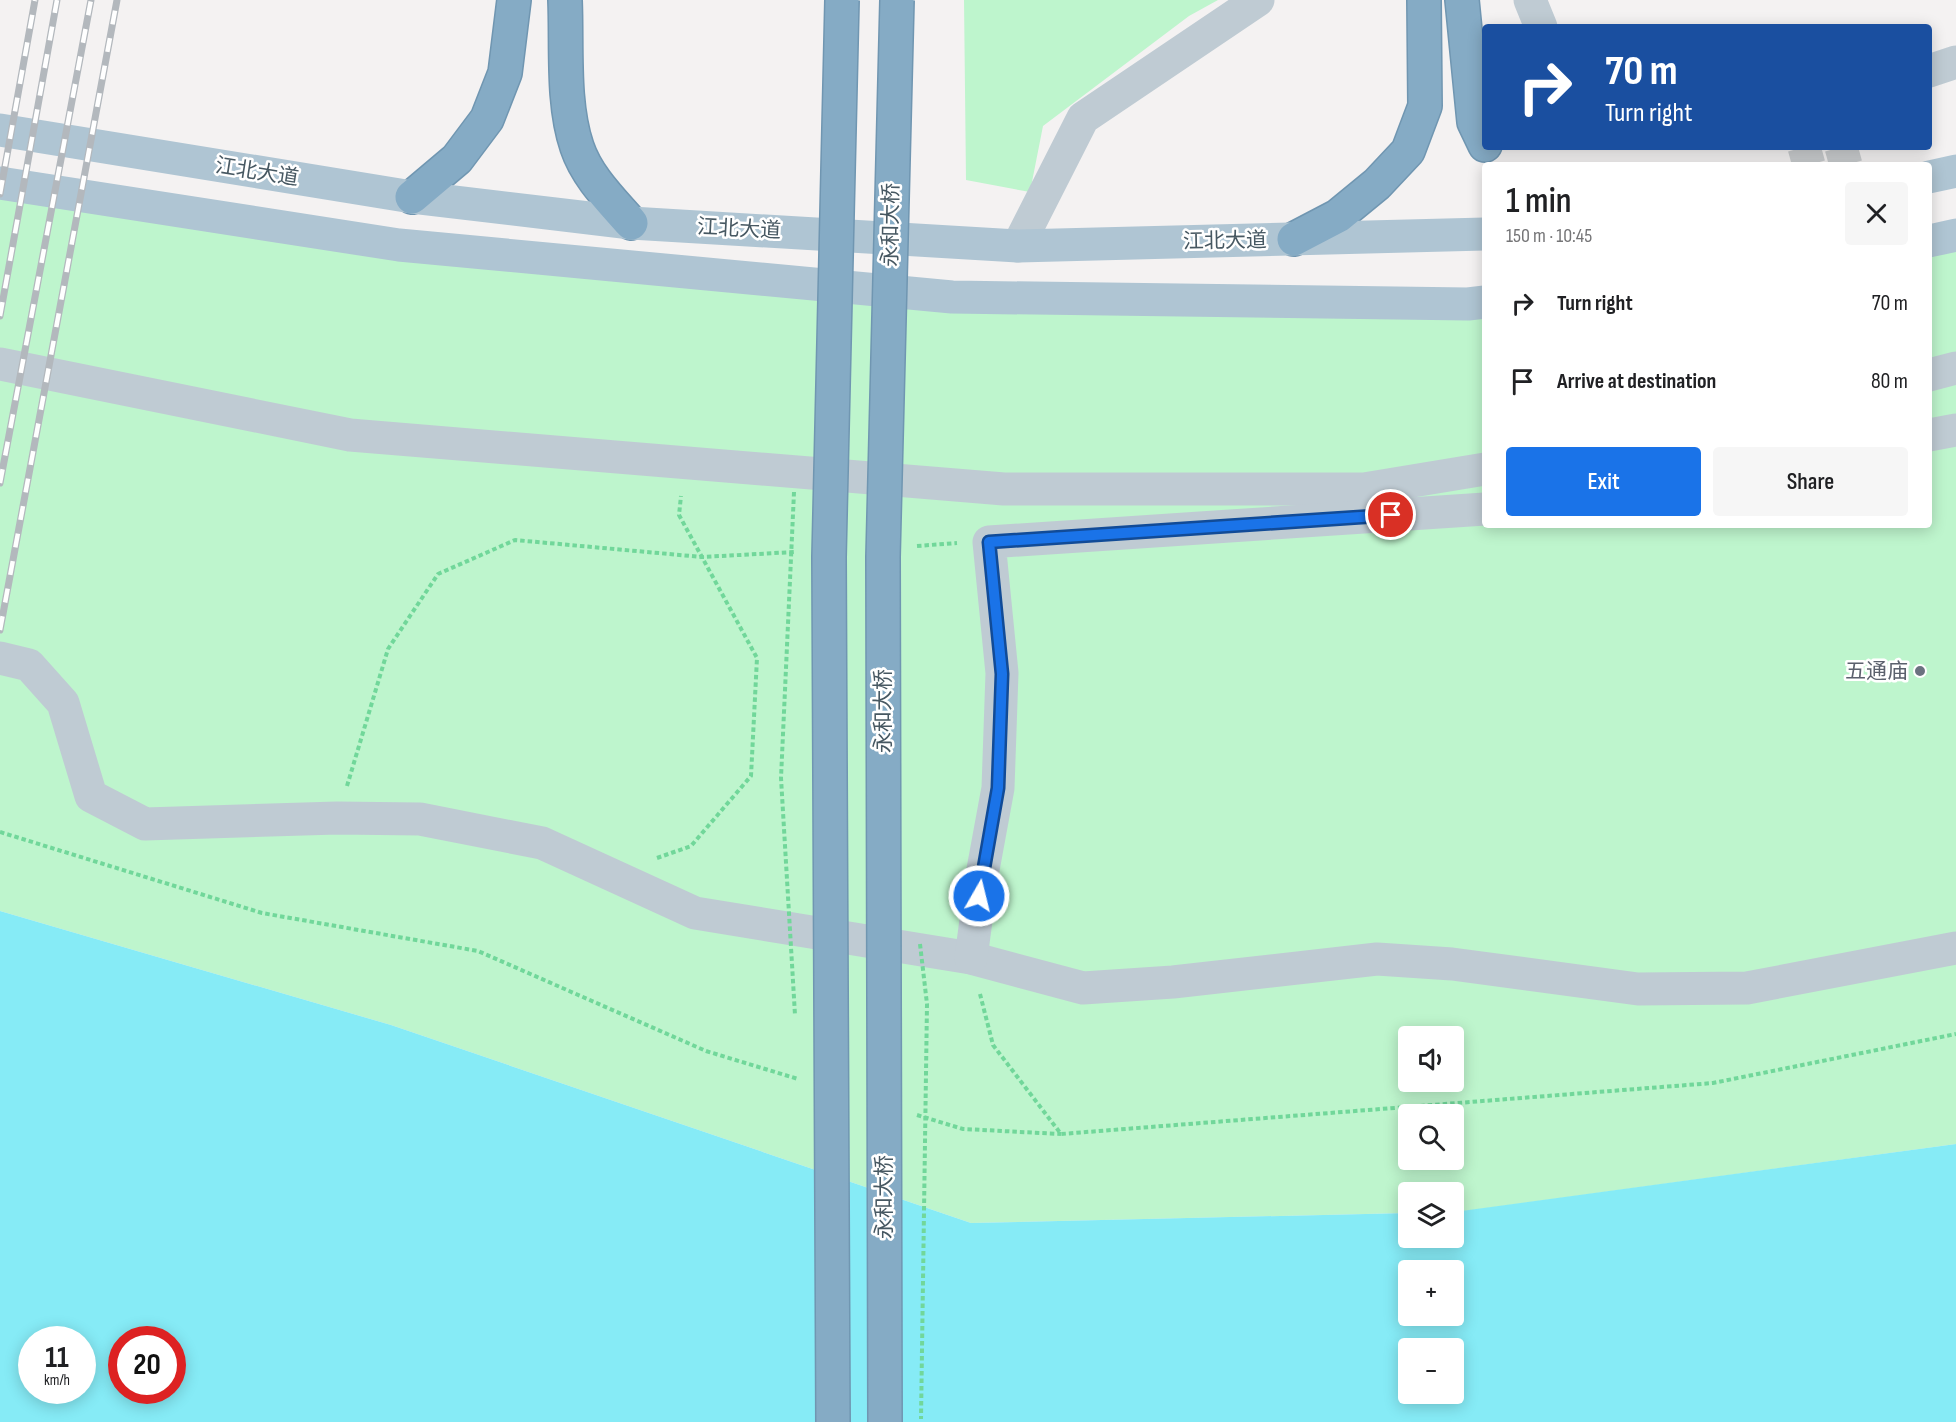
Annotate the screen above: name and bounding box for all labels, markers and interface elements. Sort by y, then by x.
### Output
text: 70 m [1605,46,1678,97]
icon: right [1506,48,1584,126]
text: Turn right [1605,97,1692,129]
street label: 江北大道 [214,153,300,191]
text: 1 min [1506,180,1571,223]
button: close [1845,182,1908,245]
street label: 永和大桥 [878,183,904,267]
street label: 江北大道 [696,214,782,244]
text: 150 m · 10:45 [1506,224,1592,248]
street label: 江北大道 [1183,228,1267,254]
icon: right [1506,287,1539,320]
text: Turn right [1557,290,1633,317]
text: 70 m [1872,290,1908,317]
icon: arrive [1506,365,1539,398]
text: Arrive at destination [1557,368,1716,395]
text: 80 m [1871,368,1908,395]
button: Exit [1506,447,1701,516]
button: Share [1713,447,1908,516]
pin [1365,489,1416,540]
icon: arrive [1374,498,1407,531]
place label: 五通庙 [1845,659,1908,684]
marker: 五通庙 [1913,664,1927,678]
street label: 永和大桥 [871,669,896,753]
position arrow [947,864,1011,928]
map controls [1398,1026,1464,1404]
button: sound [1398,1026,1464,1092]
button: search [1398,1104,1464,1170]
street label: 永和大桥 [872,1155,897,1239]
button: layers [1398,1182,1464,1248]
button: + [1398,1260,1464,1326]
speed limit sign: 20 [108,1326,186,1404]
button: − [1398,1338,1464,1404]
text: 11 [45,1340,69,1376]
text: km/h [44,1371,70,1390]

